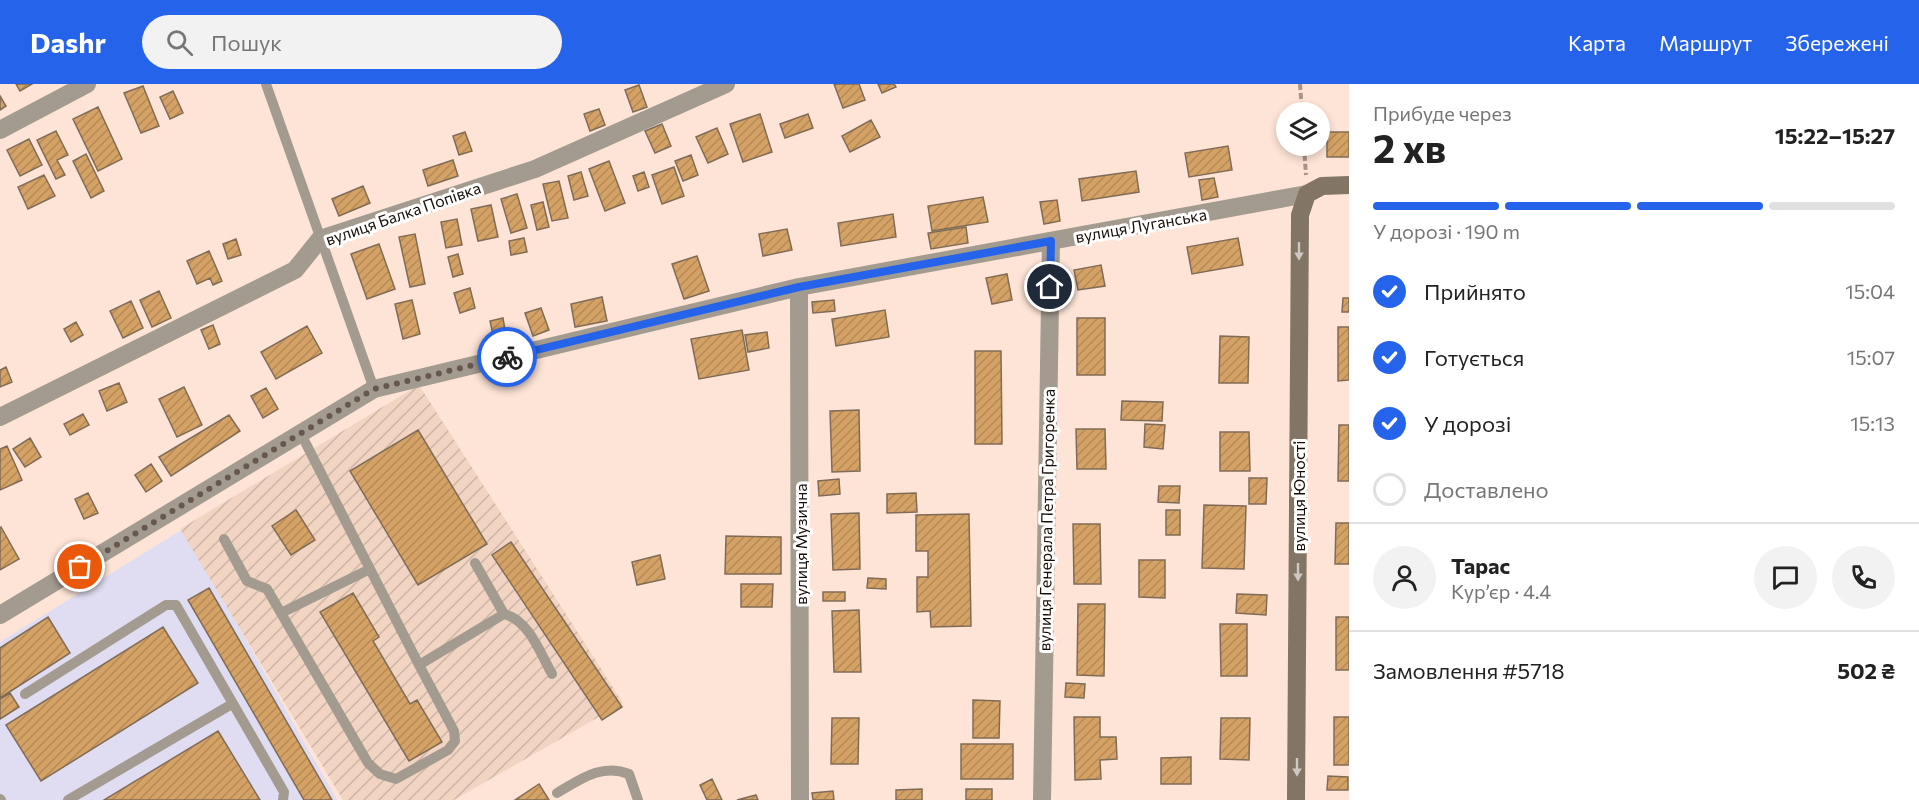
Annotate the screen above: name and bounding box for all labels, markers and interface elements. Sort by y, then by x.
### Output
search box [142,15,562,69]
text: Dashr [30,25,106,59]
icon: search [163,26,196,59]
text: Пошук [211,29,282,56]
text: Карта [1568,30,1626,55]
text: Маршрут [1659,30,1752,55]
text: Збережені [1785,30,1889,55]
text: Прибуде через [1373,101,1512,125]
map controls [1276,102,1330,156]
button: layers [1276,102,1330,156]
text: 15:22–15:27 [1775,122,1895,149]
text: 2 хв [1373,123,1446,171]
street label: вулиця Балка Попівка [323,177,483,249]
street label: вулиця Луганська [1074,204,1208,246]
text: У дорозі · 190 m [1373,219,1520,243]
one-way arrow [1294,242,1304,261]
pin [1024,261,1075,312]
icon: home [1033,270,1066,303]
icon: check [1373,275,1406,308]
text: Прийнято [1424,278,1526,305]
text: 15:04 [1845,279,1895,303]
courier [477,327,537,387]
icon: bike [491,341,524,374]
icon: check [1373,341,1406,374]
text: Готується [1424,344,1524,371]
text: 15:07 [1847,345,1895,369]
street label: вулиця Генерала Петра Григоренка [1034,389,1058,651]
icon: check [1373,407,1406,440]
text: У дорозі [1424,410,1511,437]
text: 15:13 [1850,411,1895,435]
street label: вулиця Юності [1289,441,1308,551]
text: Доставлено [1424,476,1549,503]
street label: вулиця Музична [791,483,810,605]
pin [54,541,105,592]
button: person [1373,546,1436,609]
button: chat [1754,546,1817,609]
button: phone [1832,546,1895,609]
icon: bag [63,550,96,583]
text: Тарас [1451,552,1510,579]
one-way arrow [1293,563,1303,582]
text: Кур’єр · 4.4 [1451,579,1551,603]
text: Замовлення #5718 [1373,657,1565,684]
text: 502 ₴ [1837,657,1895,684]
one-way arrow [1292,758,1301,777]

